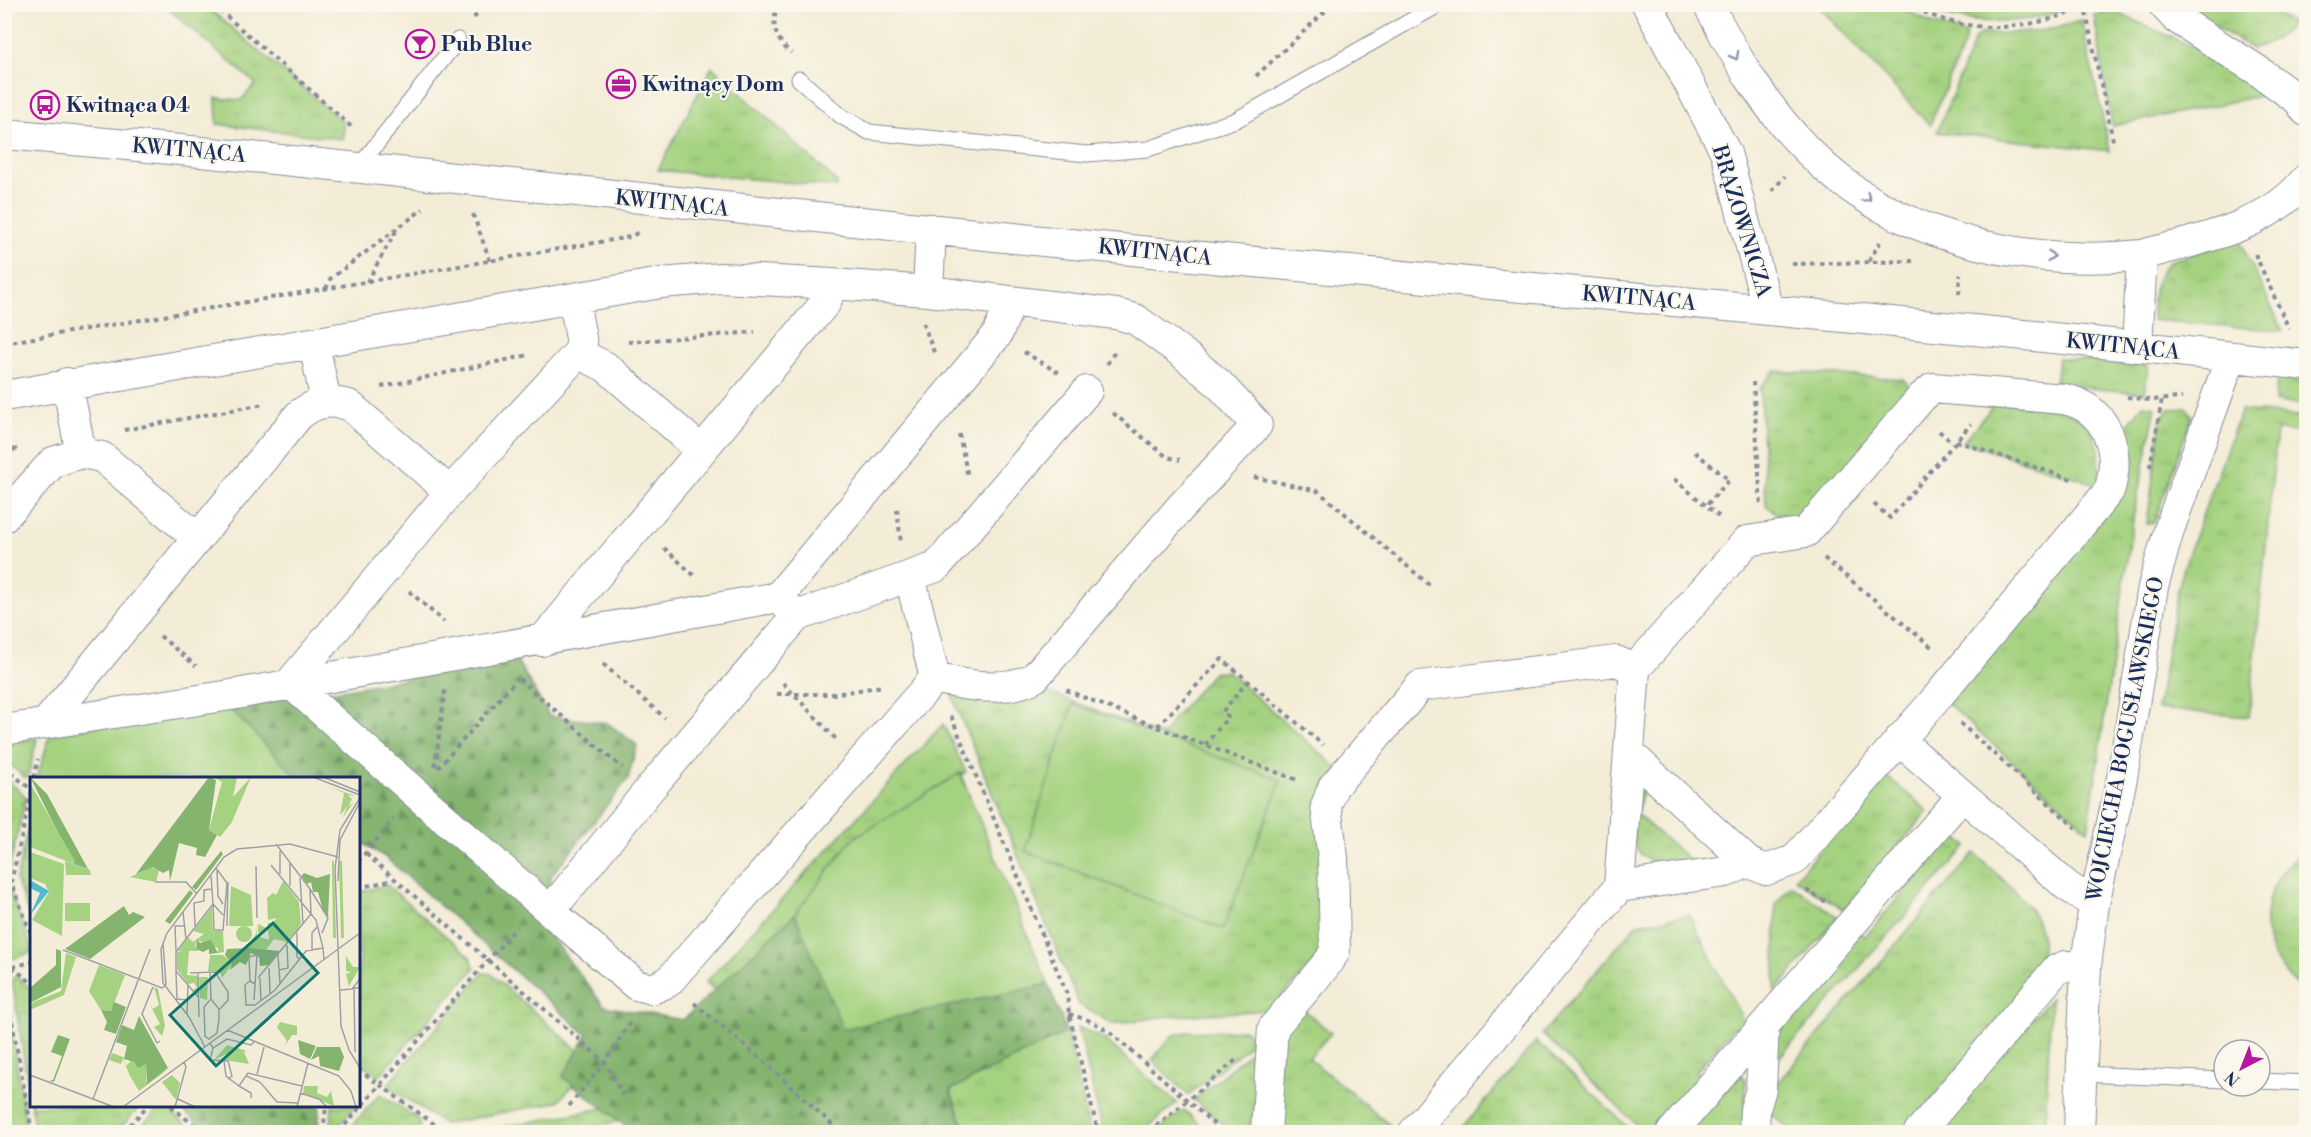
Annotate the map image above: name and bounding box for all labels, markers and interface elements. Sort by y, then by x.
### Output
bar icon: Pub Blue [404,28,436,60]
place label: Pub Blue [441,32,532,58]
one-way arrow [1728,50,1739,60]
office icon: Kwitnący Dom [605,68,637,100]
place label: Kwitnący Dom [642,72,784,98]
bus stop icon: Kwitnąca 04 [29,89,61,121]
place label: Kwitnąca 04 [66,93,190,119]
street label: KWITNĄCA [131,133,248,169]
street label: BRĄZOWNICZA [1705,141,1777,301]
street label: KWITNĄCA [614,185,731,223]
one-way arrow [1860,191,1871,202]
street label: KWITNĄCA [1097,234,1214,272]
one-way arrow [2046,249,2055,262]
street label: KWITNĄCA [1581,281,1698,317]
street label: KWITNĄCA [2065,328,2182,366]
street label: WOJCIECHA BOGUSŁAWSKIEGO [2082,575,2170,905]
inset map [30,777,360,1107]
north arrow [2212,1038,2272,1098]
text: N [2221,1067,2244,1090]

